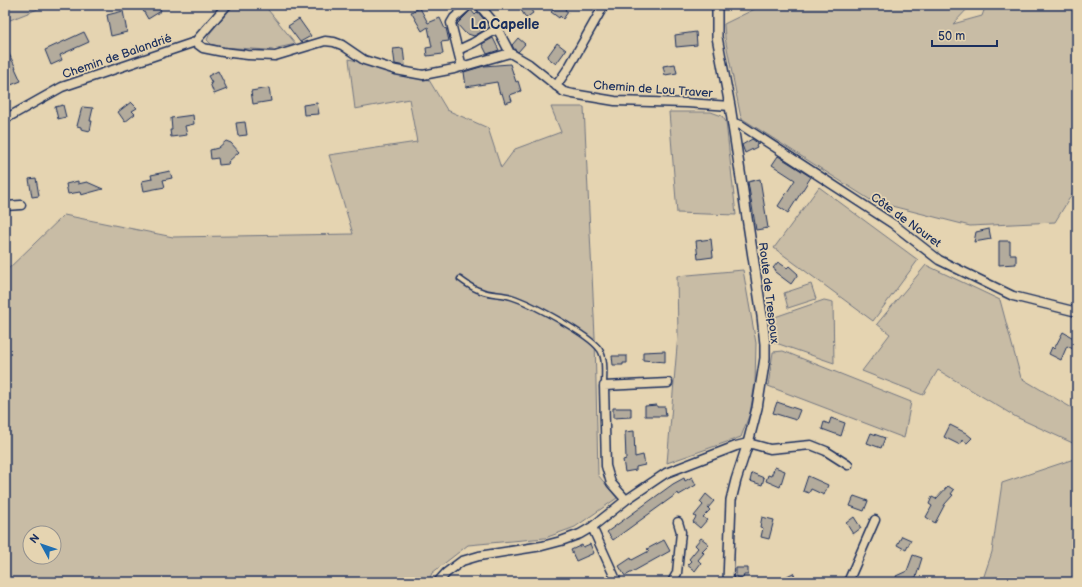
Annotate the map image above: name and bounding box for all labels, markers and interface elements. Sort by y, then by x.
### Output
district label: La Capelle [471,16,539,33]
scale bar [932,22,997,48]
text: 50 m [938,29,965,44]
street label: Chemin de Balandrié [61,31,174,82]
street label: Chemin de Lou Traver [593,78,714,101]
street label: Côte de Nouret [868,190,944,251]
street label: Route de Trespoux [755,241,782,345]
north arrow [22,525,62,565]
text: N [27,532,42,546]

